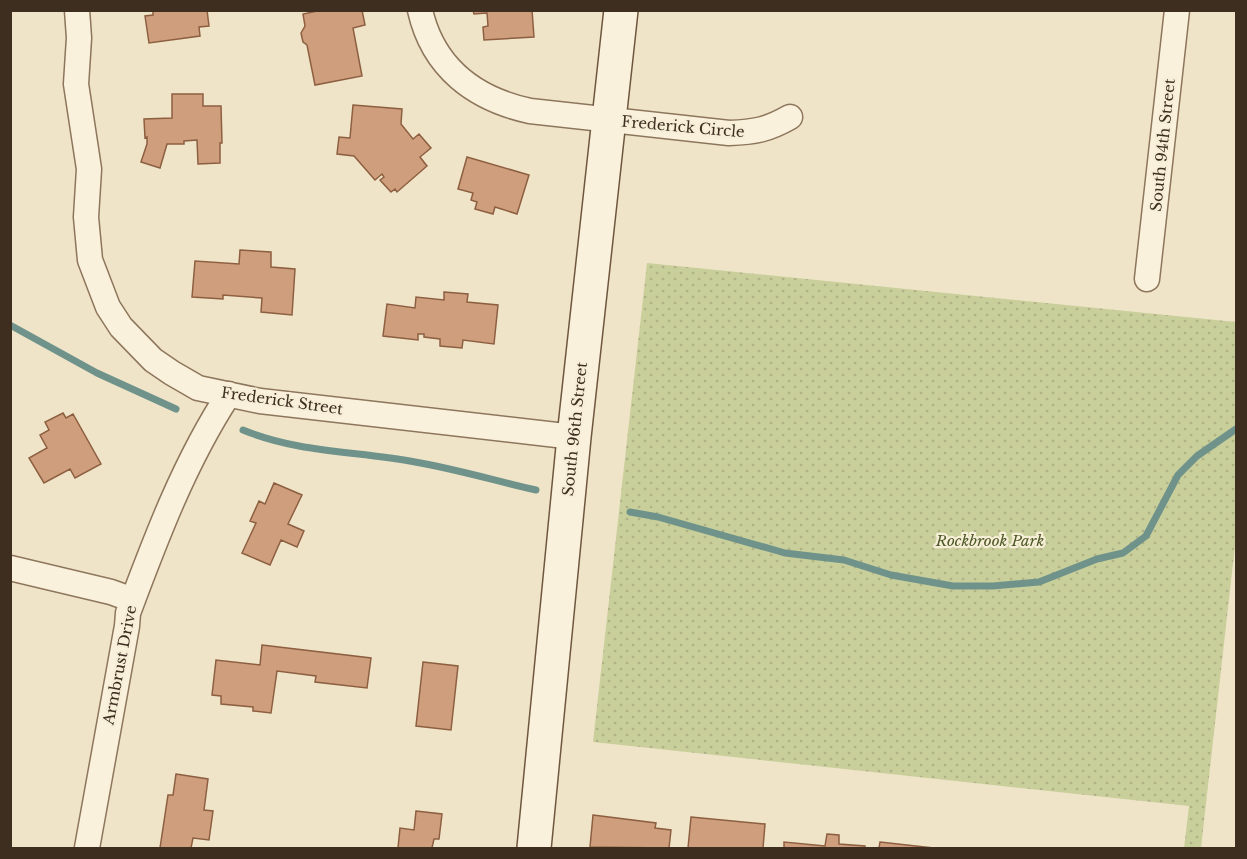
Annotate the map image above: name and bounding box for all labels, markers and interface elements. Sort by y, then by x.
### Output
street label: South 94th Street [1146,77,1179,212]
street label: Frederick Circle [621,112,745,141]
street label: South 96th Street [558,361,591,497]
street label: Frederick Street [220,383,345,419]
park label: Rockbrook Park [935,531,1044,550]
street label: Armbrust Drive [98,603,140,727]

